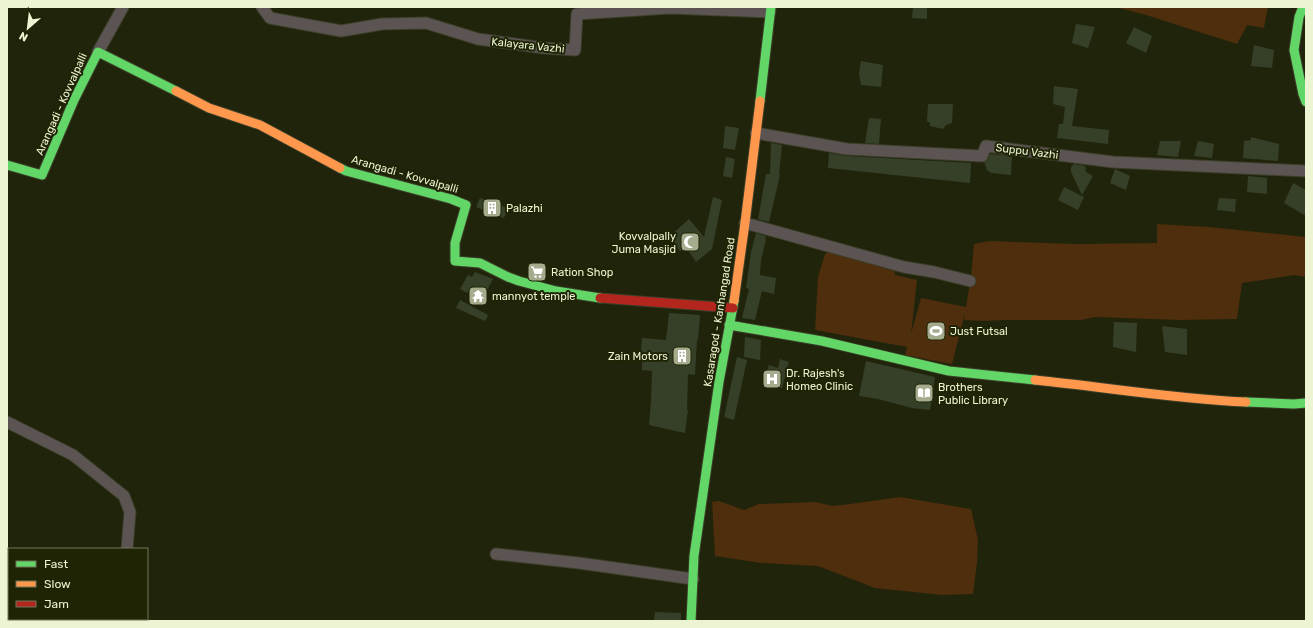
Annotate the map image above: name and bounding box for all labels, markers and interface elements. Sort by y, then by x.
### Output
north arrow [8,8,48,48]
text: N [17,29,30,44]
street label: Kalayara Vazhi [491,35,565,56]
street label: Arangadi - Kovvalpalli [33,51,90,157]
street label: Suppu Vazhi [995,141,1059,162]
street label: Arangadi - Kovvalpalli [350,153,460,196]
building icon: Palazhi [481,197,503,219]
place label: Palazhi [506,202,543,215]
place label: Kovvalpally Juma Masjid [611,230,676,256]
mosque icon: Kovvalpally Juma Masjid [679,231,701,253]
street label: Kasaragod - Kanhangad Road [701,236,738,388]
supermarket icon: Ration Shop [526,261,548,283]
place label: Ration Shop [551,266,613,279]
temple icon: mannyot temple [467,285,489,307]
place label: mannyot temple [492,290,576,303]
sports icon: Just Futsal [925,320,947,342]
place label: Just Futsal [950,325,1008,338]
building icon: Zain Motors [671,345,693,367]
place label: Zain Motors [608,350,668,363]
place label: Dr. Rajesh's Homeo Clinic [786,367,853,393]
hospital icon: Dr. Rajesh's Homeo Clinic [761,368,783,390]
place label: Brothers Public Library [938,381,1008,407]
library icon: Brothers Public Library [913,382,935,404]
legend [8,548,148,620]
text: Fast [44,557,68,571]
text: Slow [44,577,71,591]
text: Jam [44,597,69,611]

